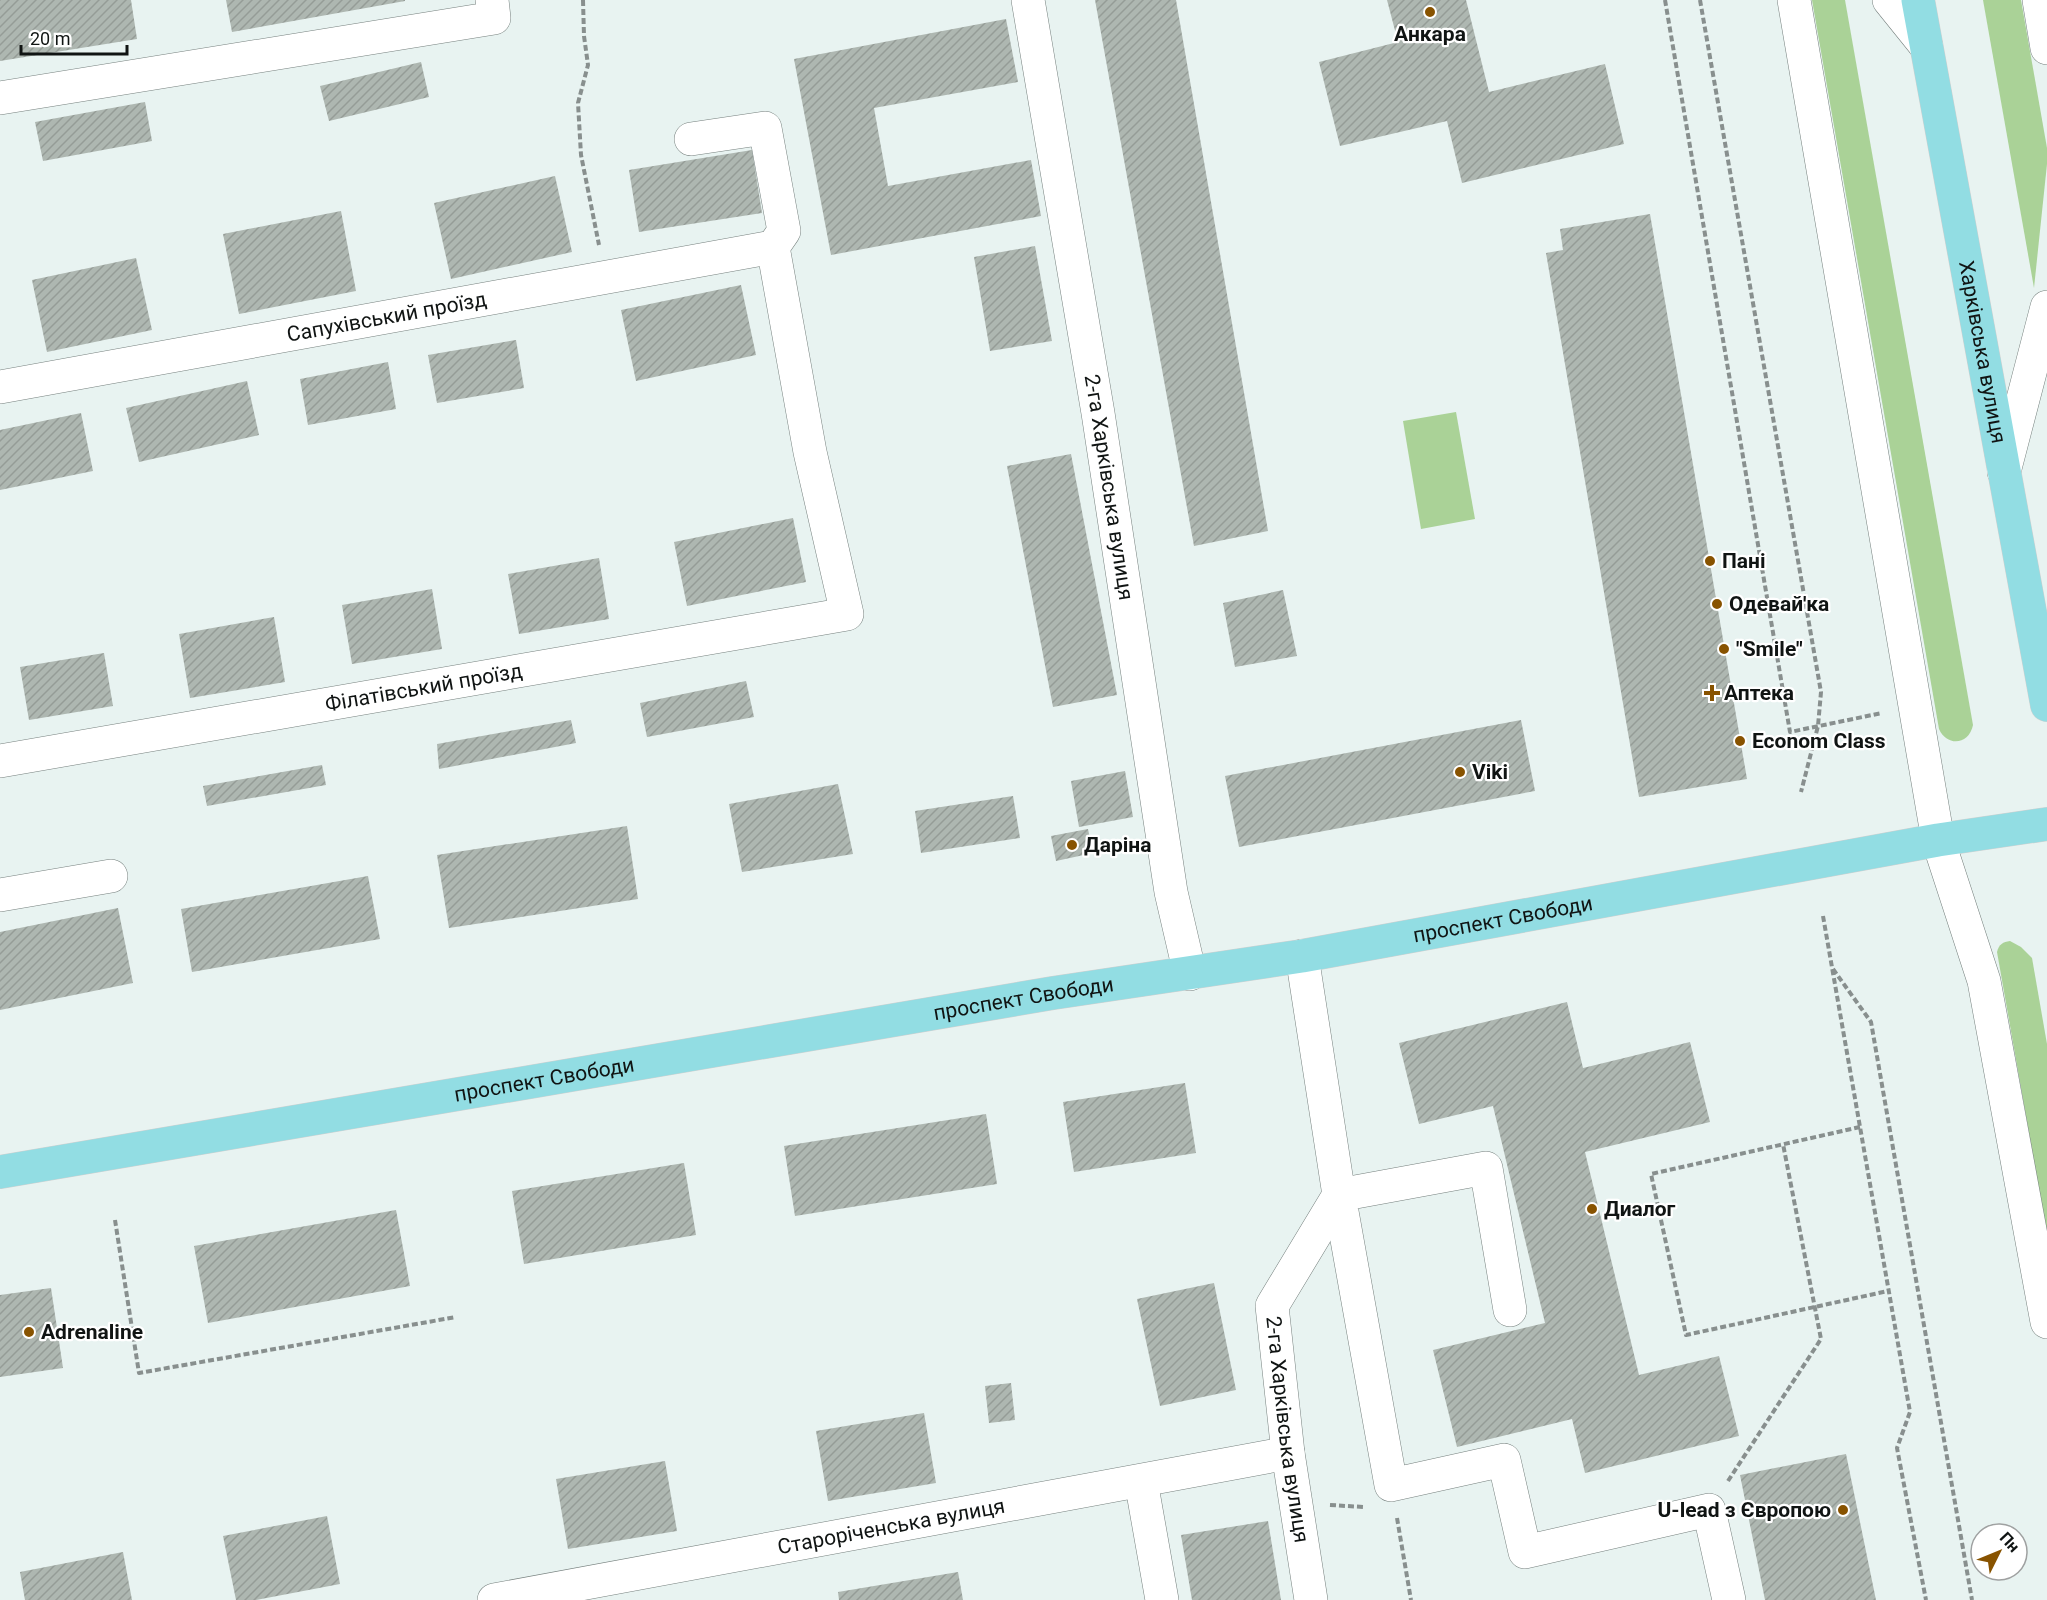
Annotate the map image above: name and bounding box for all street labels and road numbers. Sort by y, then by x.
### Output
street label: Харківська вулиця [1954,259,2011,445]
street label: Сапухівський проїзд [285,287,489,347]
street label: 2-га Харківська вулиця [1080,373,1138,602]
street label: Філатівський проїзд [323,659,524,716]
street label: проспект Свободи [1411,891,1595,948]
street label: проспект Свободи [931,972,1115,1025]
street label: проспект Свободи [452,1052,636,1107]
street label: 2-га Харківська вулиця [1261,1315,1314,1545]
street label: Староріченська вулиця [776,1494,1007,1559]

